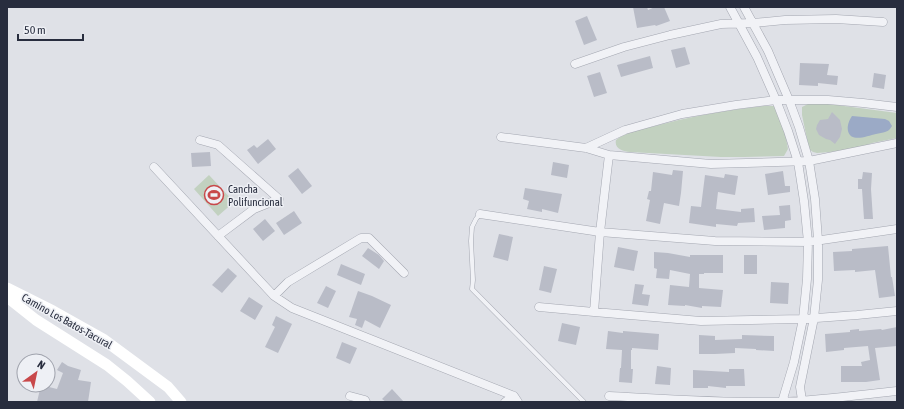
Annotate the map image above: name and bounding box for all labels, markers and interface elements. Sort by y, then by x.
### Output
scale bar [18,16,83,42]
text: 50 m [24,23,46,37]
place label: Cancha Polifuncional [228,183,283,208]
sports icon: Cancha Polifuncional [203,184,225,206]
street label: Camino Los Batos-Tacural [20,291,114,351]
north arrow [16,353,56,393]
text: N [35,358,47,371]

